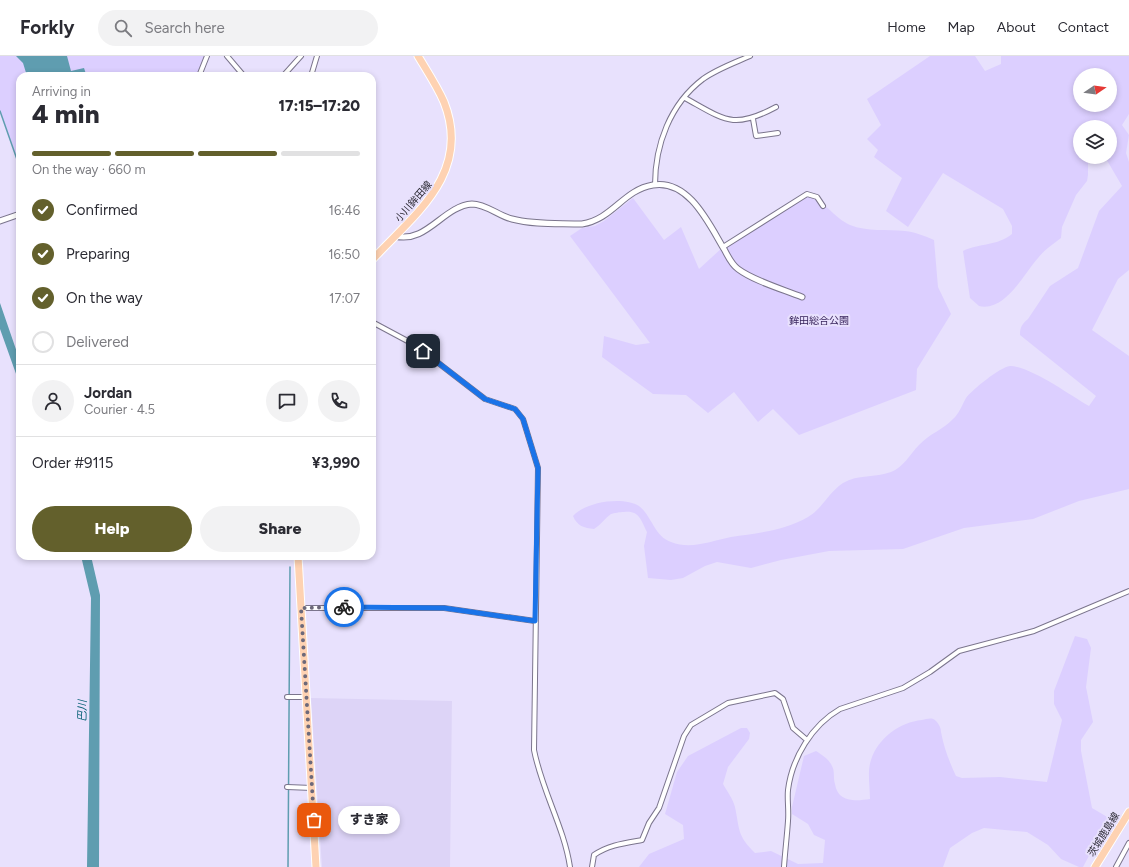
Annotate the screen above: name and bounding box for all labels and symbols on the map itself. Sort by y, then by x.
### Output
north arrow [1073,68,1117,112]
street label: 小川鉾田線 [392,178,435,224]
park label: 鉾田総合公園 [789,314,849,327]
pin [406,334,440,368]
courier [324,587,364,627]
water label: 巴川 [76,699,89,722]
pin [297,803,331,837]
callout: すき家 [338,806,400,834]
street label: 茨城鹿島線 [1085,810,1122,859]

